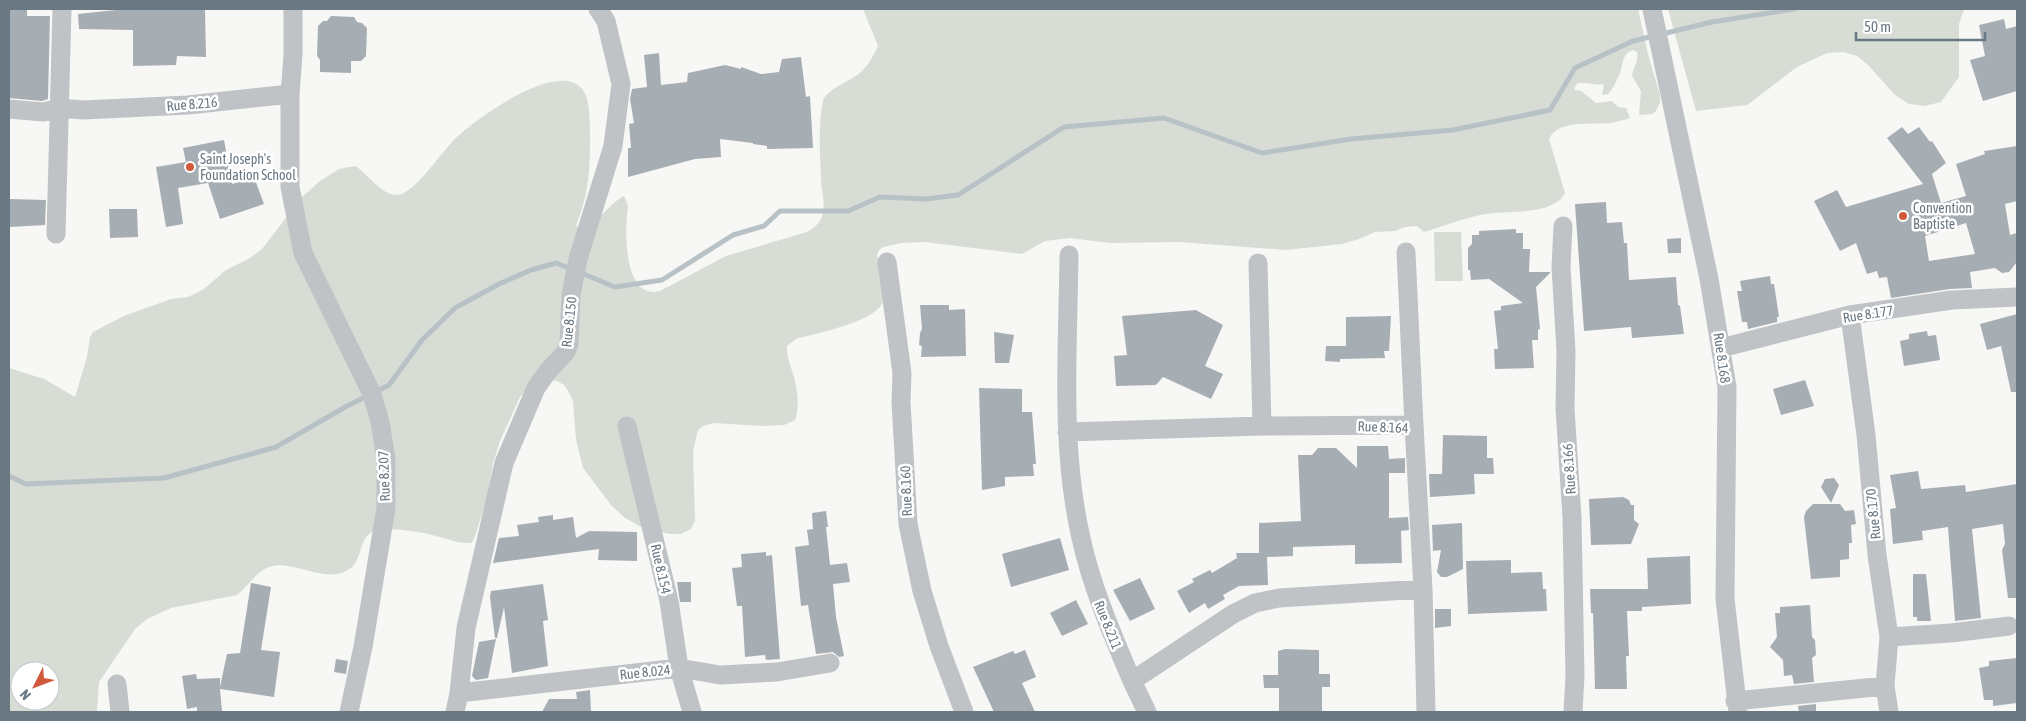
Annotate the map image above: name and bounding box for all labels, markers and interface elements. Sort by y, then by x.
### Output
scale bar [1856,10,1985,42]
text: 50 m [1864,18,1891,35]
street label: Rue 8.216 [166,94,218,114]
place label: Saint Joseph's Foundation School [200,151,296,183]
marker: Saint Joseph's Foundation School [184,161,196,173]
place label: Convention Baptiste [1913,200,1972,232]
marker: Convention Baptiste [1897,210,1909,222]
street label: Rue 8.150 [558,295,580,348]
street label: Rue 8.177 [1842,302,1894,326]
street label: Rue 8.168 [1711,332,1734,385]
street label: Rue 8.164 [1357,418,1409,436]
street label: Rue 8.166 [1559,443,1579,495]
street label: Rue 8.207 [375,450,393,502]
street label: Rue 8.160 [897,465,915,517]
street label: Rue 8.170 [1862,487,1884,540]
street label: Rue 8.154 [647,542,675,596]
street label: Rue 8.211 [1091,598,1125,652]
north arrow [10,661,60,711]
street label: Rue 8.024 [619,661,672,683]
text: N [17,686,34,703]

